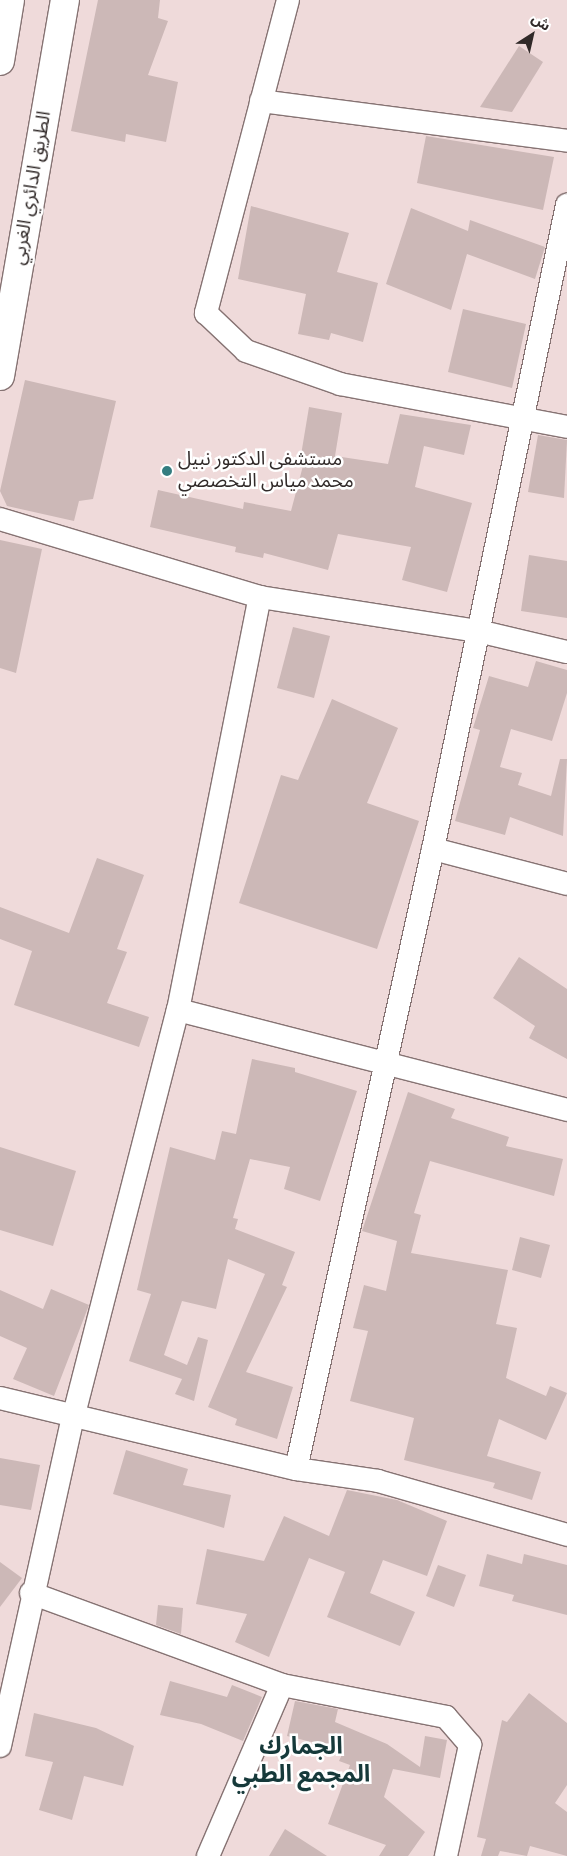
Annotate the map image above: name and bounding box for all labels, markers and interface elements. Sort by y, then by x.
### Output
north arrow [507,10,557,60]
text: ش [528,10,554,35]
street label: الطريق الدائري الغربي [7,109,57,267]
place label: مستشفى الدكتور نبيل محمد مياس التخصصي [178,449,354,493]
marker: مستشفى الدكتور نبيل محمد مياس التخصصي [160,464,174,478]
district label: الجمارك المجمع الطبي [232,1733,370,1789]

